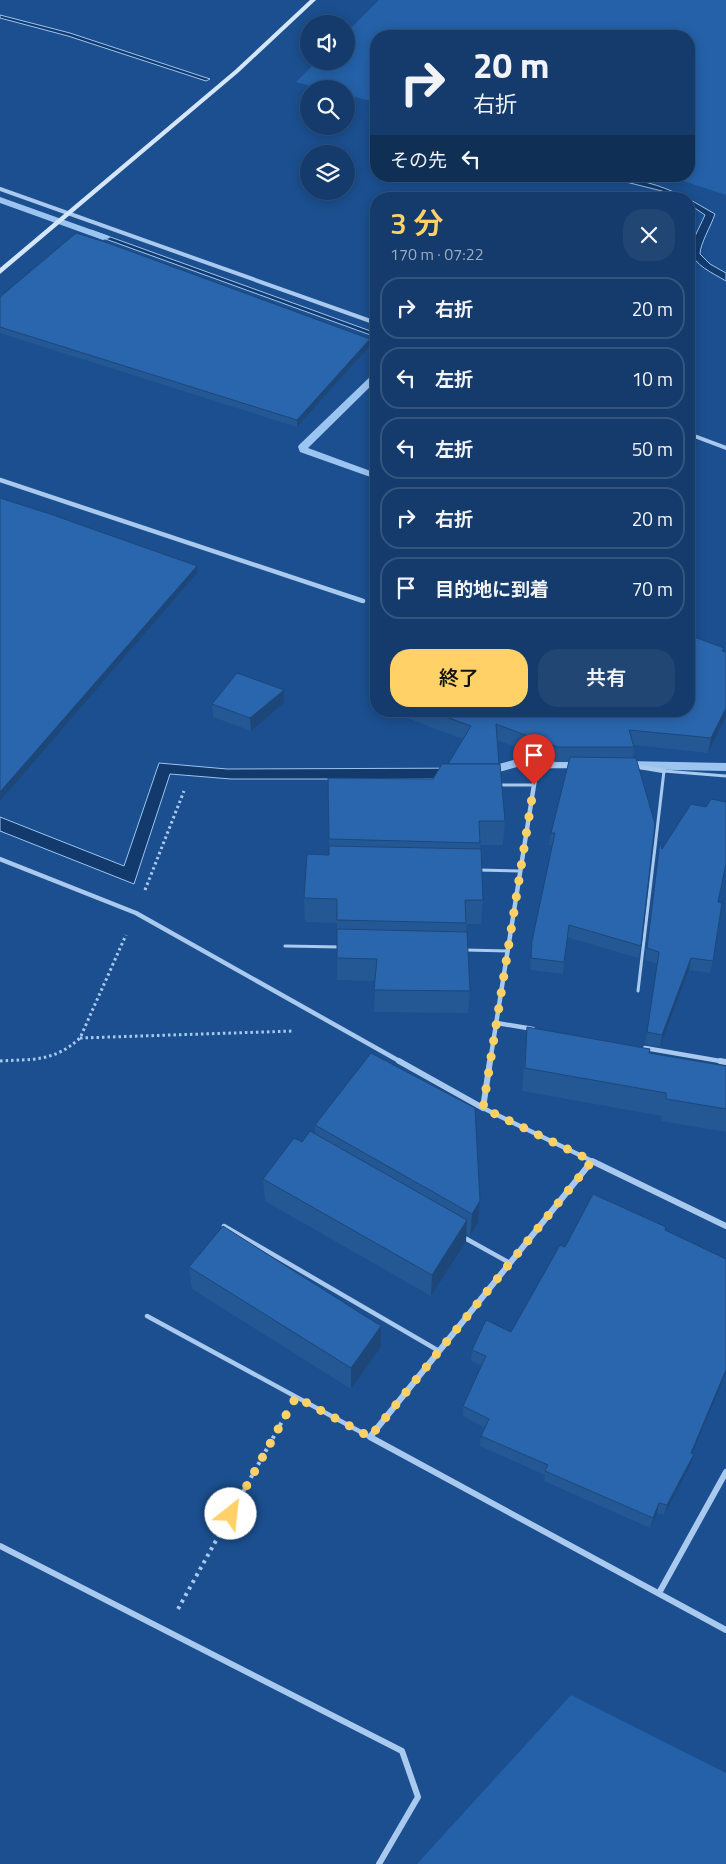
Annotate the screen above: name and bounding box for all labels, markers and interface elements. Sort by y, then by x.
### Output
map controls [300,15,355,200]
button: sound [300,15,355,70]
text: 20 m [473,38,549,92]
icon: right [390,50,455,115]
button: search [300,80,355,135]
text: 右折 [473,87,517,121]
button: layers [300,145,355,200]
text: その先 [390,145,447,174]
icon: left [457,145,485,173]
text: 3 分 [390,200,443,246]
button: close [623,209,675,261]
text: 170 m · 07:22 [390,242,484,266]
icon: right [392,294,420,322]
text: 右折 [435,294,473,323]
text: 20 m [632,294,673,323]
icon: left [392,364,420,392]
text: 左折 [435,364,473,393]
text: 10 m [632,364,673,393]
icon: left [392,434,420,462]
text: 左折 [435,434,473,463]
text: 50 m [632,434,673,463]
icon: right [392,504,420,532]
text: 右折 [435,504,473,533]
text: 20 m [632,504,673,533]
icon: arrive [392,574,420,602]
text: 目的地に到着 [435,574,549,603]
text: 70 m [632,574,673,603]
button: 終了 [390,649,528,707]
button: 共有 [538,649,675,707]
pin [513,734,555,785]
icon: arrive [520,741,548,769]
position arrow [204,1487,256,1539]

